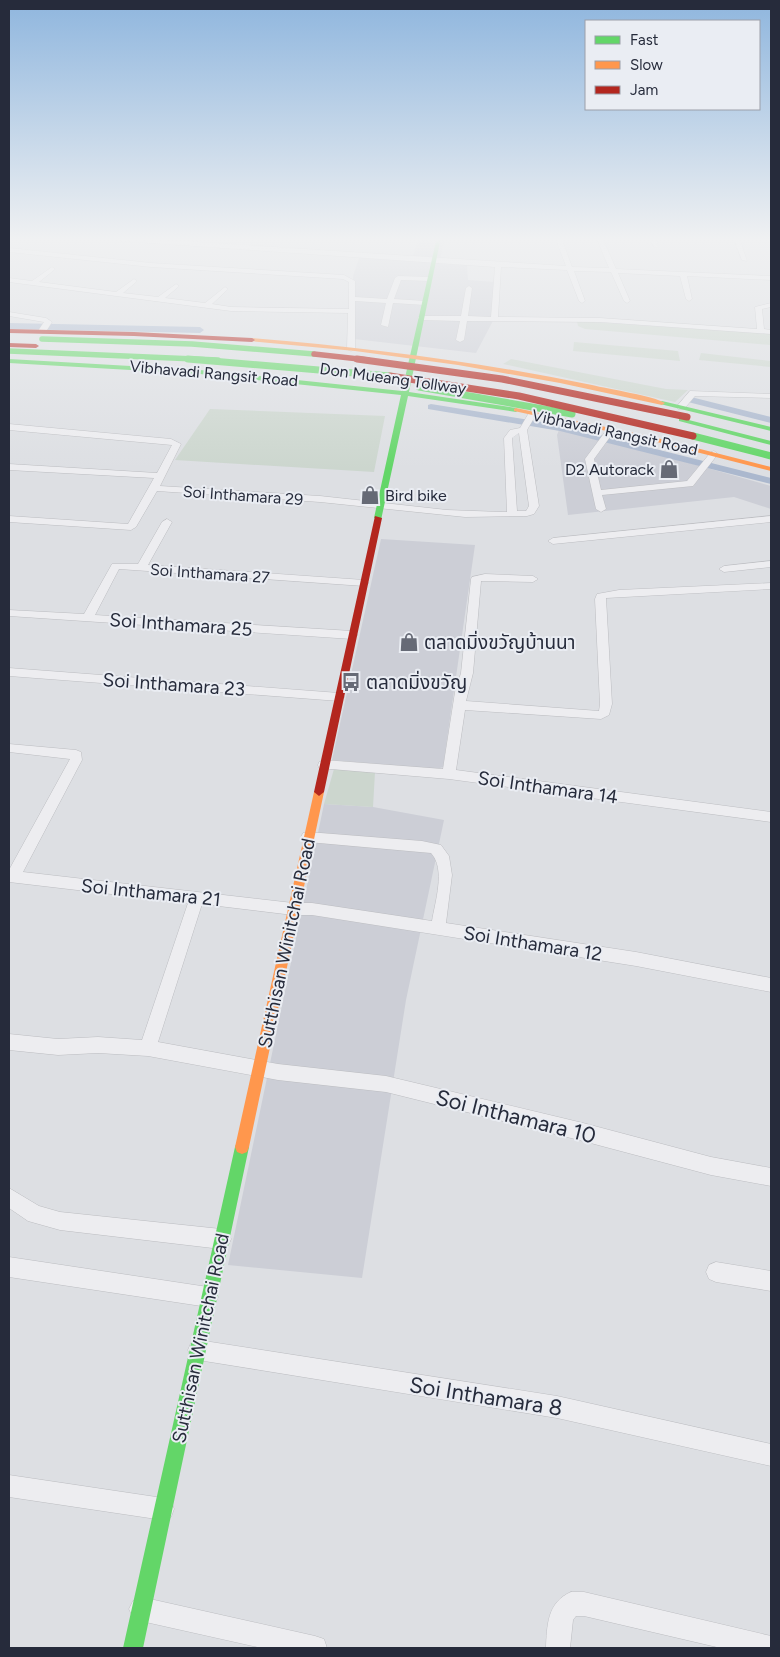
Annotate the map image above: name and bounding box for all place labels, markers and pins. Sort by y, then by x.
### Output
shop icon: D2 Autorack [658,458,680,480]
place label: D2 Autorack [565,460,654,479]
shop icon: Bird bike [359,484,381,506]
place label: Bird bike [385,486,447,505]
place label: ตลาดมิ่งขวัญบ้านนา [424,630,575,654]
shop icon: ตลาดมิ่งขวัญบ้านนา [398,631,420,653]
place label: ตลาดมิ่งขวัญ [366,670,467,694]
bus stop icon: ตลาดมิ่งขวัญ [340,671,362,693]

